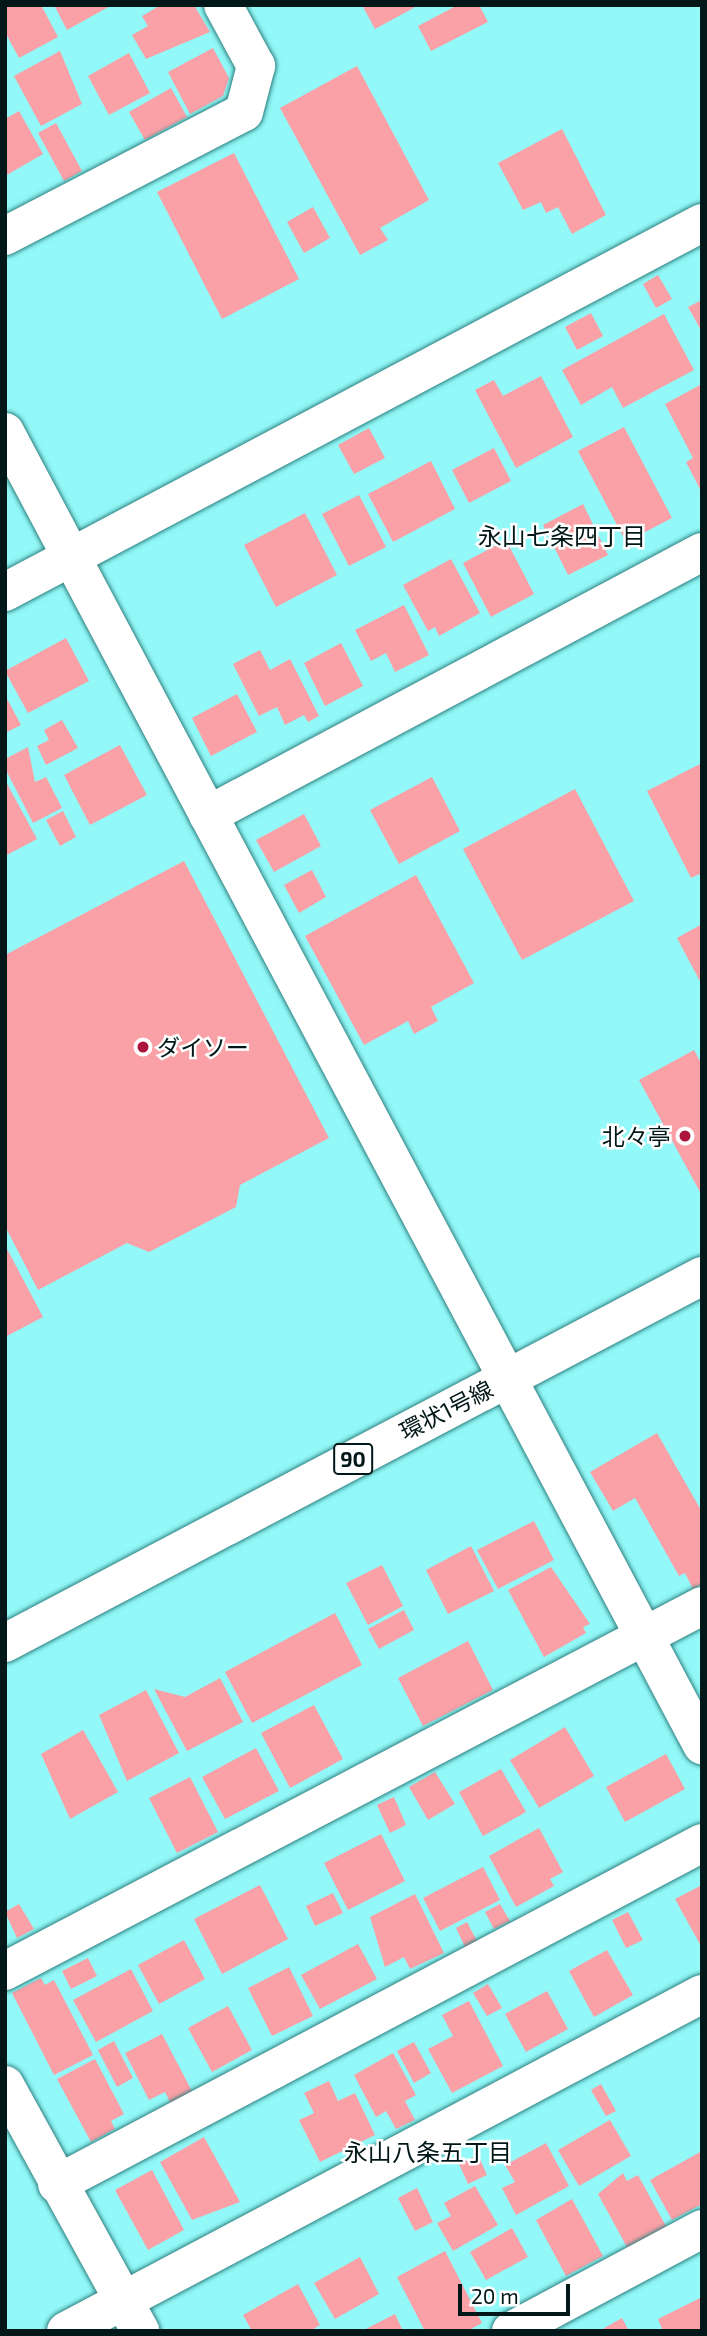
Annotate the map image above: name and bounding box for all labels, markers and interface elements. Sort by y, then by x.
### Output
district label: 永山七条四丁目 [478,522,646,550]
place label: ダイソー [157,1033,249,1061]
marker: ダイソー [135,1039,151,1055]
place label: 北々亭 [602,1122,671,1150]
marker: 北々亭 [677,1128,693,1144]
street label: 環状1号線 [395,1375,497,1445]
road number: 90 [332,1442,374,1476]
district label: 永山八条五丁目 [344,2138,512,2166]
scale bar [462,2270,574,2314]
text: 20 m [471,2283,519,2308]

